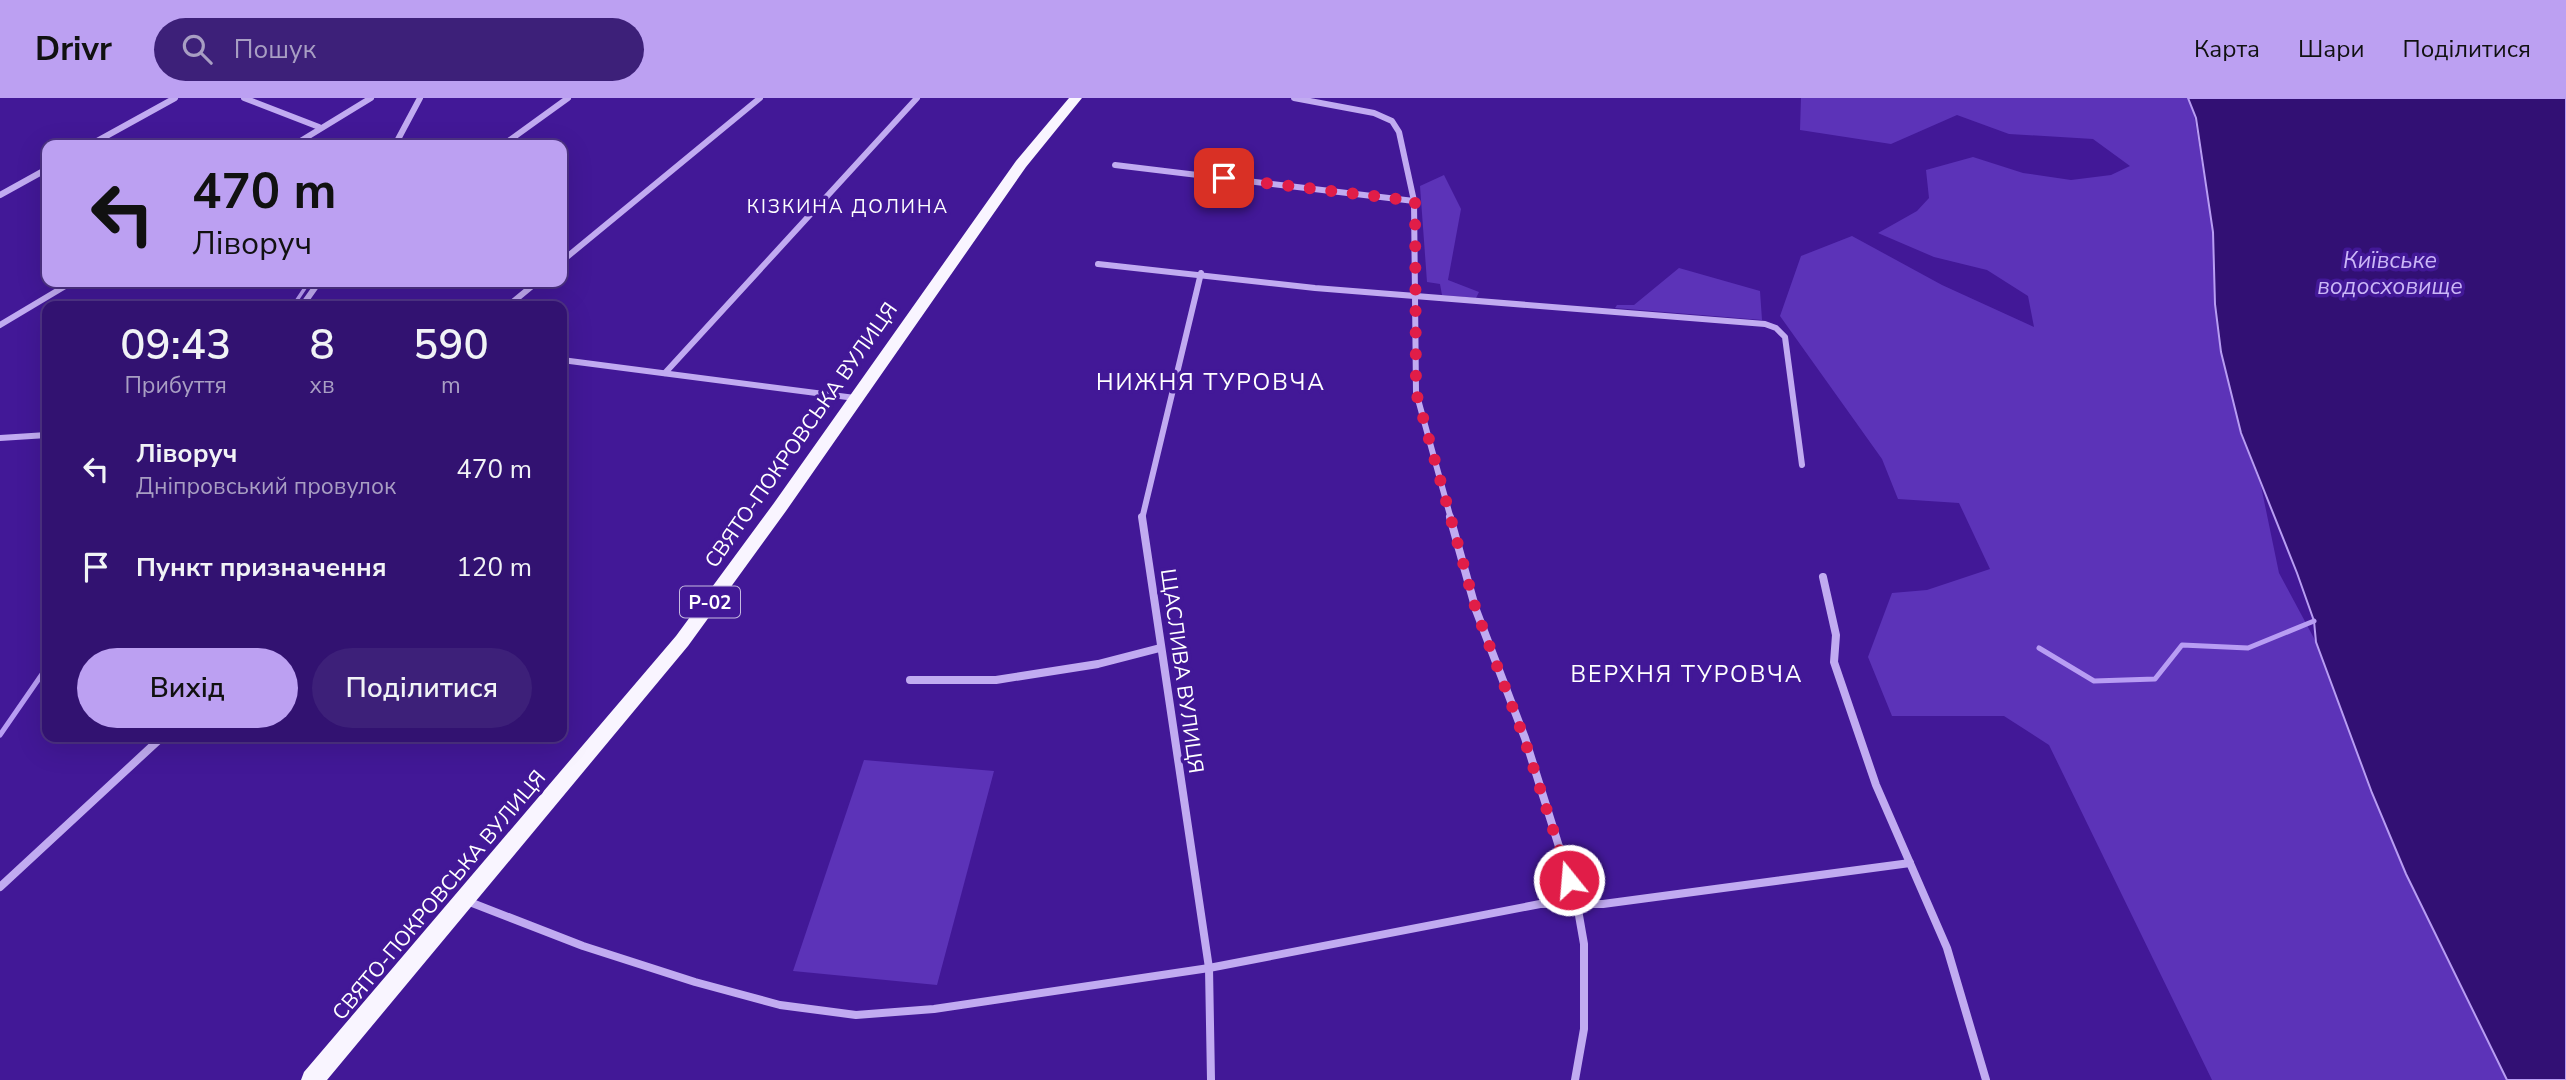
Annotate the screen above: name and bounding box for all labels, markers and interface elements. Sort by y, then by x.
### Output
search box [154,18,644,81]
text: Drivr [35,27,112,72]
icon: search [178,30,216,68]
text: Пошук [234,32,316,67]
text: Карта [2194,33,2260,65]
text: Шари [2298,33,2365,65]
text: Поділитися [2403,33,2531,65]
pin [1194,148,1254,208]
text: 470 m [192,158,336,225]
icon: arrive [1205,159,1243,197]
icon: left [77,168,168,259]
district label: КІЗКИНА ДОЛИНА [747,194,949,220]
text: Ліворуч [192,222,312,265]
water label: Київське водосховище [2317,245,2463,302]
street label: СВЯТО-ПОКРОВСЬКА ВУЛИЦЯ [698,297,904,573]
text: 09:43 [120,317,231,374]
text: 8 [309,317,335,374]
text: 590 [413,317,489,374]
district label: НИЖНЯ ТУРОВЧА [1096,367,1326,398]
text: Прибуття [124,370,227,401]
text: хв [310,370,335,401]
text: m [441,370,461,401]
text: Ліворуч [136,436,237,471]
icon: left [77,450,115,488]
text: 470 m [456,452,532,487]
text: Дніпровський провулок [136,471,396,502]
icon: arrive [77,548,115,586]
text: Пункт призначення [136,550,387,585]
text: 120 m [456,550,532,585]
street label: ЩАСЛИВА ВУЛИЦЯ [1154,567,1210,775]
road number: Р-02 [680,587,740,618]
button: Вихід [77,648,298,728]
button: Поділитися [312,648,532,728]
district label: ВЕРХНЯ ТУРОВЧА [1570,659,1804,690]
street label: СВЯТО-ПОКРОВСЬКА ВУЛИЦЯ [326,764,552,1026]
position arrow [1532,843,1606,917]

